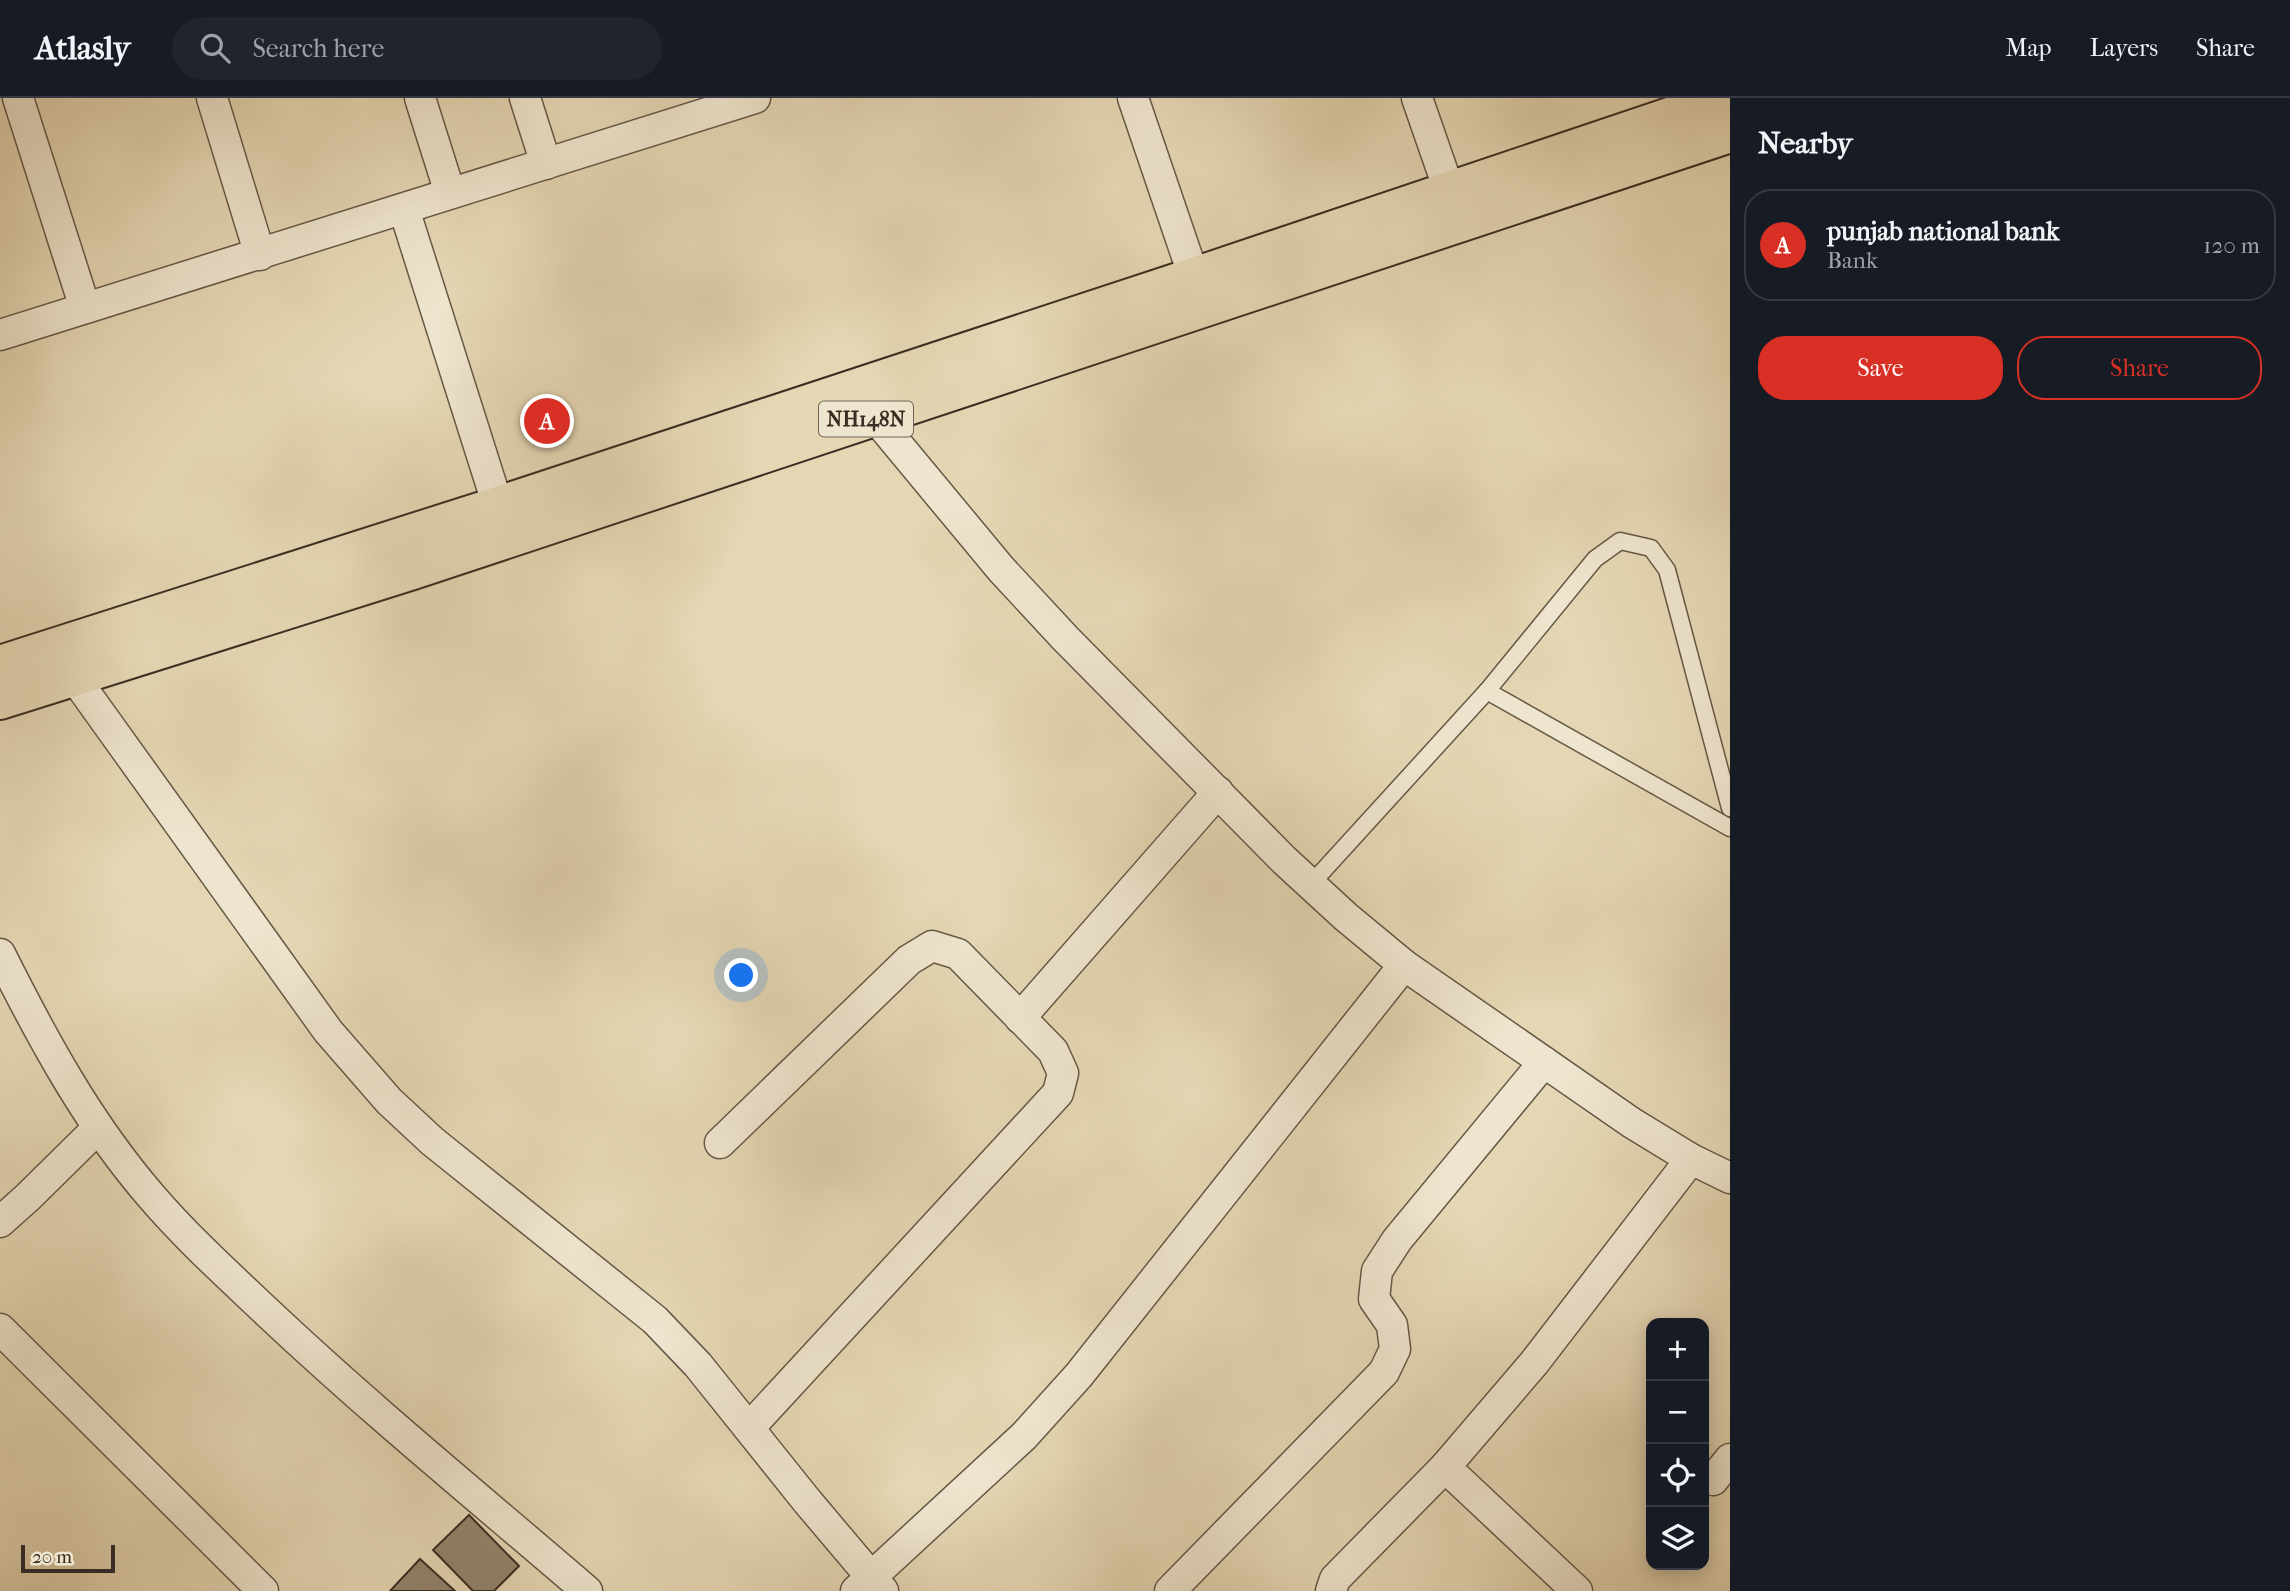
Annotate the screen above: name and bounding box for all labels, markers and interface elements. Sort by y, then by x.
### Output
search box [172,17,662,80]
text: Atlasly [35,29,130,68]
icon: search [196,29,234,67]
text: Search here [252,33,384,64]
text: Map [2006,34,2052,62]
text: Layers [2090,34,2158,62]
text: Share [2196,34,2255,62]
text: Nearby [1758,126,1853,161]
text: punjab national bank [1827,216,2059,247]
text: A [1776,232,1790,259]
text: 120 m [2203,232,2260,259]
text: Bank [1827,247,1878,274]
button: Save [1758,336,2003,400]
button: Share [2017,336,2262,400]
pin: A [524,395,570,447]
road number: NH148N [819,402,913,436]
your location [724,958,758,992]
map controls [1646,1318,1709,1570]
button: + [1646,1318,1709,1381]
button: − [1646,1381,1709,1444]
button: locate [1646,1444,1709,1507]
button: layers [1646,1507,1709,1570]
scale bar [21,1542,116,1574]
text: 20 m [32,1546,72,1568]

